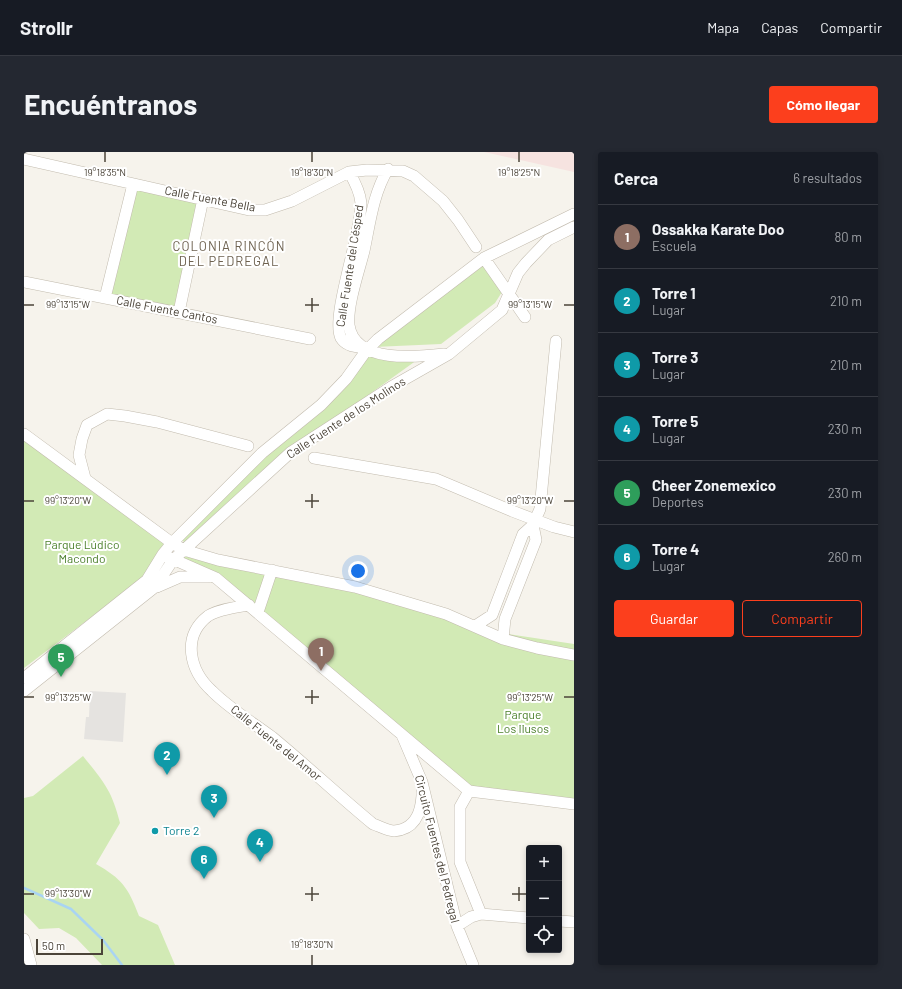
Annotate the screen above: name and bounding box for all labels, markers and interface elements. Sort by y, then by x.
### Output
text: Strollr [20,16,73,39]
text: Mapa [707,19,739,36]
text: Capas [761,19,798,36]
text: Compartir [820,19,882,36]
button: Cómo llegar [769,86,878,123]
text: Encuéntranos [24,87,197,121]
text: 19°18'35"N [84,166,126,178]
text: 19°18'30"N [291,166,333,178]
text: 19°18'25"N [498,166,540,178]
text: Cerca [614,168,658,188]
text: 6 resultados [793,170,862,186]
street label: Calle Fuente Bella [164,182,257,214]
street label: Calle Fuente del Césped [332,204,366,328]
text: Ossakka Karate Doo [652,220,784,238]
text: 1 [625,229,629,245]
text: 80 m [835,229,862,245]
district label: COLONIA RINCÓN DEL PEDREGAL [173,238,285,269]
text: Escuela [652,238,696,254]
text: Torre 1 [652,284,696,302]
street label: Calle Fuente Cantos [115,292,219,326]
text: 2 [623,293,631,309]
text: 210 m [830,293,862,309]
text: 99°13'15"W [46,298,90,310]
text: 99°13'15"W [508,298,552,310]
text: Lugar [652,302,685,318]
text: Torre 3 [652,348,698,366]
text: 3 [623,357,631,373]
text: 210 m [830,357,862,373]
text: Lugar [652,366,685,382]
street label: Calle Fuente de los Molinos [283,373,408,461]
text: Torre 5 [652,412,698,430]
text: 4 [623,421,631,437]
text: 230 m [828,421,862,437]
text: Lugar [652,430,685,446]
text: Cheer Zonemexico [652,476,776,494]
text: 5 [623,485,631,501]
text: 230 m [828,485,862,501]
text: 99°13'20"W [45,494,92,506]
text: 99°13'20"W [507,494,554,506]
text: Deportes [652,494,704,510]
park label: Parque Lúdico Macondo [45,537,119,565]
text: Torre 4 [652,540,699,558]
text: 6 [624,549,630,565]
text: 260 m [828,549,862,565]
text: Lugar [652,558,685,574]
your location [348,561,368,581]
button: Guardar [614,600,734,637]
button: Compartir [742,600,862,637]
pin: 1 [308,638,334,671]
pin: 5 [48,644,74,677]
text: 99°13'25"W [45,691,91,703]
text: 99°13'25"W [507,691,553,703]
street label: Calle Fuente del Amor [228,701,325,784]
park label: Parque Los Ilusos [497,707,549,735]
pin: 2 [154,742,180,775]
street label: Circuito Fuentes del Pedregal [413,773,463,924]
pin: 3 [201,785,227,818]
place label: Torre 2 [163,823,199,837]
marker: Torre 2 [150,826,160,836]
pin: 4 [247,829,273,862]
map controls [526,845,562,953]
button: + [526,845,562,881]
pin: 6 [191,846,217,879]
button: − [526,881,562,917]
text: 99°13'30"W [45,887,91,899]
button: locate [526,917,562,953]
scale bar [36,937,103,956]
text: 19°18'30"N [291,938,333,950]
text: 50 m [42,939,65,952]

